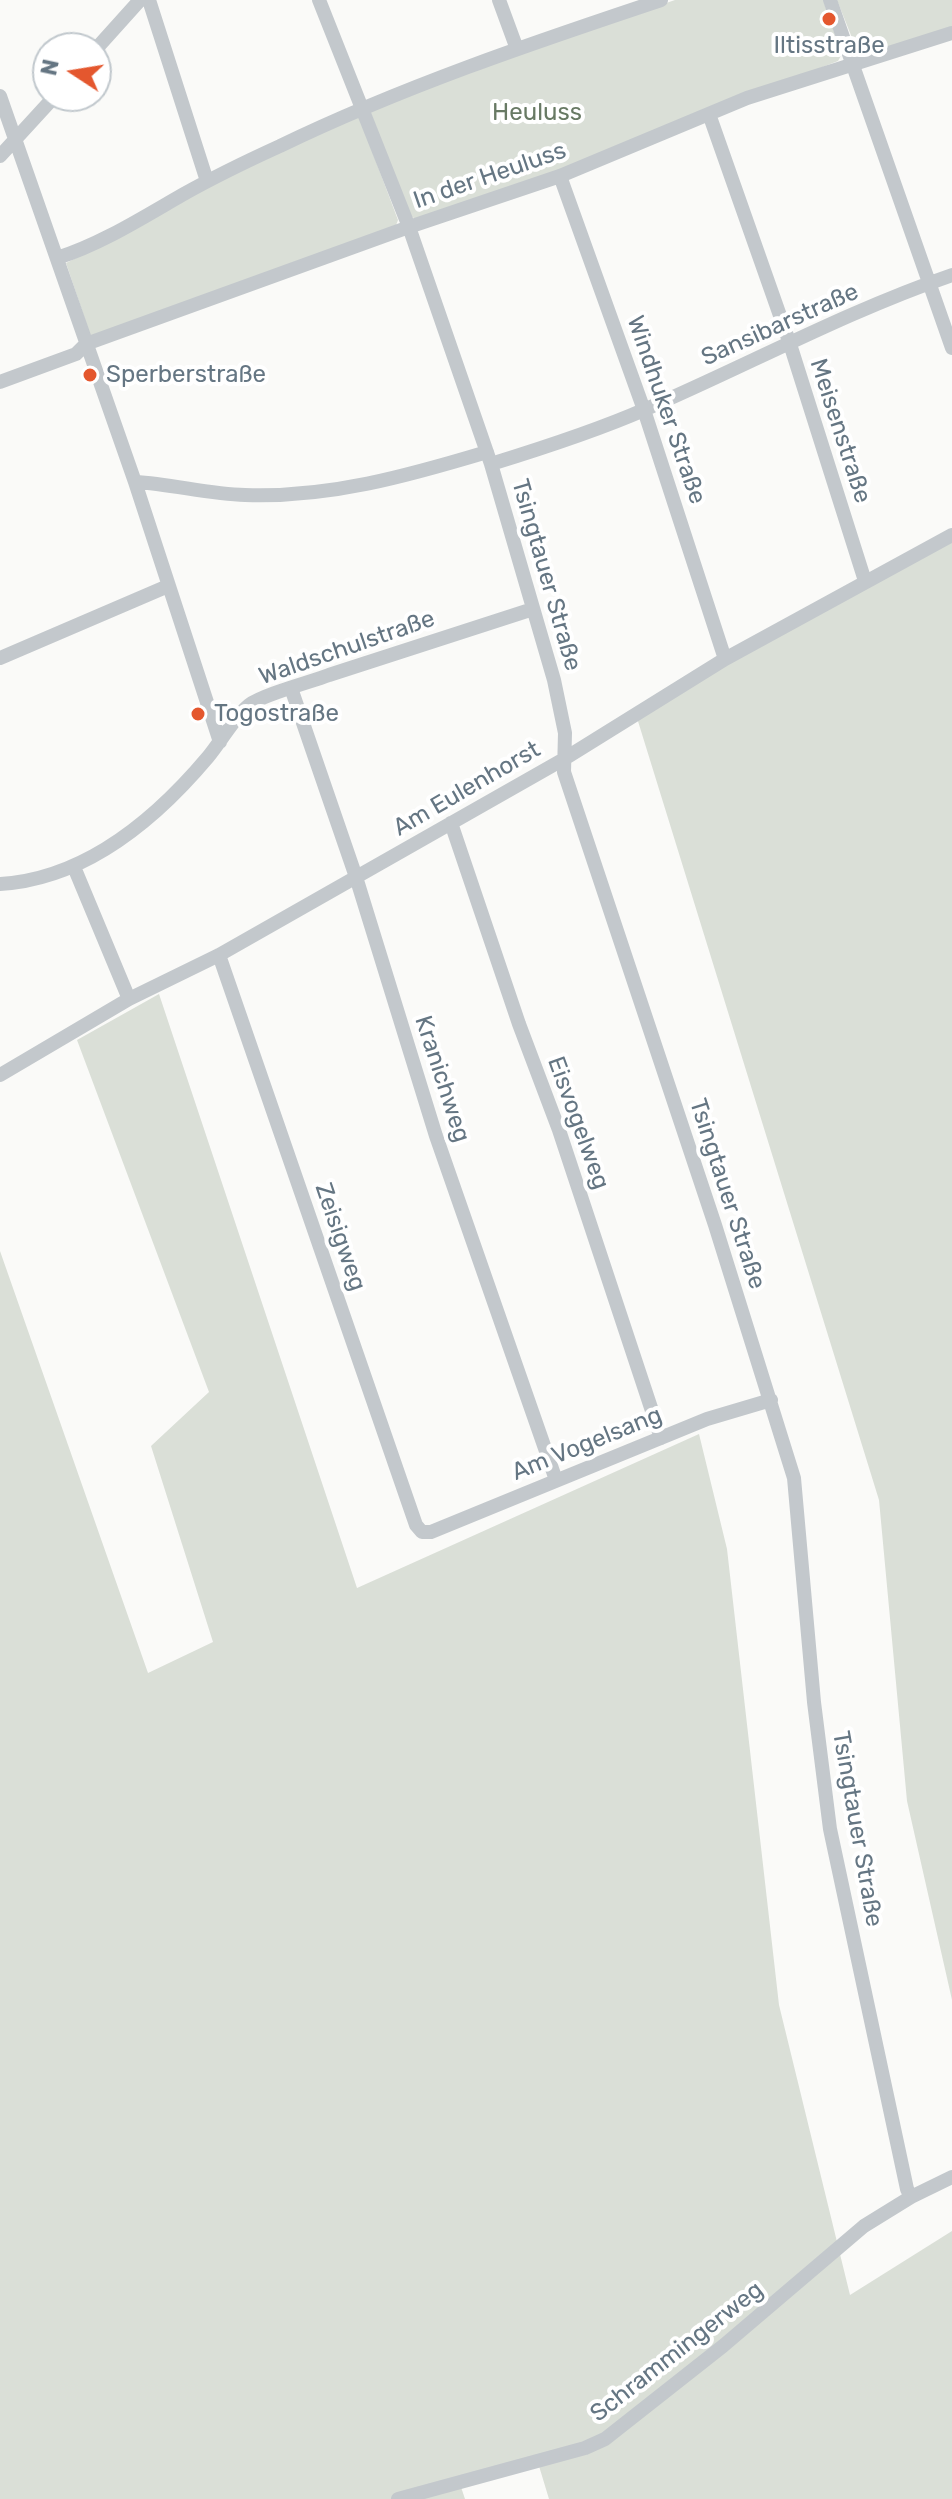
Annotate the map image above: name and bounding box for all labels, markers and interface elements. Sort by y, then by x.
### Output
marker: Iltisstraße [820,10,838,28]
north arrow [32,32,112,112]
place label: Iltisstraße [773,32,885,60]
text: N [35,57,65,78]
park label: Heuluss [492,99,582,127]
street label: In der Heuluss [410,136,570,216]
street label: Sansibarstraße [697,278,863,372]
street label: Windhuker Straße [620,312,712,508]
street label: Meisenstraße [803,355,877,507]
place label: Sperberstraße [106,361,266,389]
marker: Sperberstraße [81,366,99,384]
street label: Tsingtauer Straße [505,476,587,674]
street label: Waldschulstraße [255,604,439,692]
place label: Togostraße [214,700,339,728]
marker: Togostraße [189,705,207,723]
street label: Am Eulenhorst [388,735,546,843]
street label: Kranichweg [408,1012,476,1146]
street label: Eisvogelweg [541,1053,615,1193]
street label: Tsingtauer Straße [683,1095,771,1293]
street label: Zeisigweg [308,1179,372,1295]
street label: Am Vogelsang [508,1401,666,1487]
street label: Tsingtauer Straße [826,1729,888,1929]
street label: Schrammingerweg [585,2276,769,2428]

